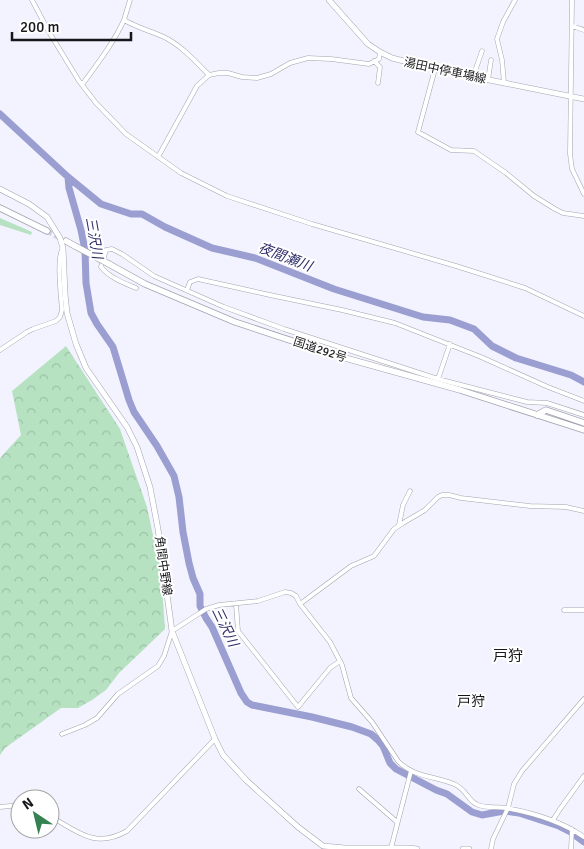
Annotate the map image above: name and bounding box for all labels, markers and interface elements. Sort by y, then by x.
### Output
scale bar [12,10,131,42]
text: 200 m [20,18,60,36]
street label: 湯田中停車場線 [402,55,488,87]
water label: 三沢川 [82,216,106,262]
water label: 夜間瀬川 [256,239,316,276]
street label: 国道292号 [291,334,349,366]
street label: 角間中野線 [151,535,175,597]
water label: 三沢川 [208,604,243,651]
district label: 戸狩 [493,647,523,665]
district label: 戸狩 [457,693,485,710]
north arrow [10,789,60,839]
text: N [19,794,37,814]

